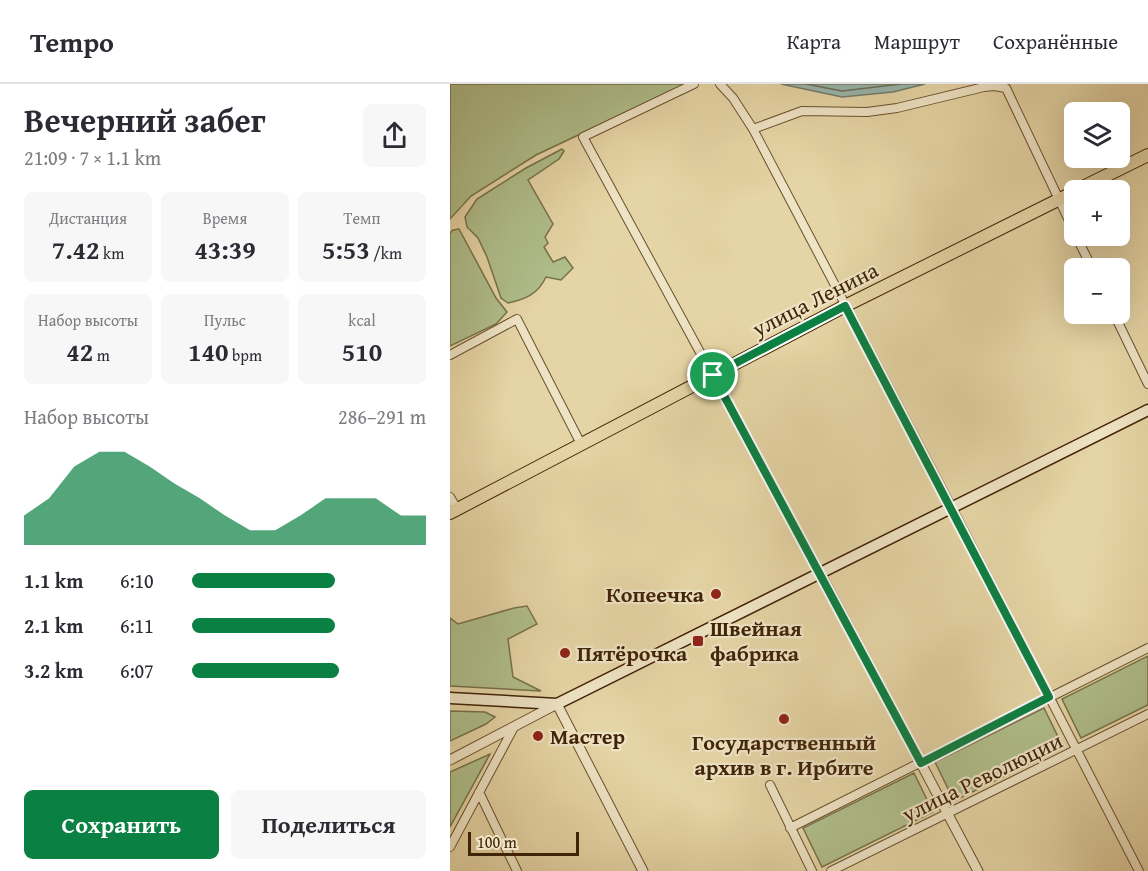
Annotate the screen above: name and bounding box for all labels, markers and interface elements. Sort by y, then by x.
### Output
text: Tempo [30,21,114,62]
text: Карта [787,26,841,57]
text: Маршрут [874,26,960,57]
text: Сохранённые [993,26,1118,57]
text: Вечерний забег [24,96,266,144]
map controls [1064,102,1130,324]
button: layers [1064,102,1130,168]
button: share [363,104,426,167]
text: 21:09 · 7 × 1.1 km [24,143,161,172]
button: + [1064,180,1130,246]
text: Дистанция [49,206,127,230]
text: Время [203,206,247,230]
text: Темп [344,206,380,230]
text: 7.42 [52,230,100,269]
text: 43:39 [194,230,256,269]
text: 5:53 [322,230,370,269]
text: km [100,241,124,265]
text: /km [370,241,402,265]
street label: улица Ленина [746,253,884,345]
button: − [1064,258,1130,324]
text: Набор высоты [38,308,138,332]
text: Пульс [204,308,246,332]
text: kcal [348,308,376,332]
text: 42 [66,332,93,371]
text: 140 [188,332,228,371]
text: 510 [342,332,382,371]
text: m [93,343,110,367]
text: bpm [228,343,262,367]
pin [687,349,738,400]
icon: arrive [696,358,729,391]
text: Набор высоты [24,402,149,431]
text: 286–291 m [338,402,426,431]
text: 1.1 km [24,566,83,595]
text: 6:10 [120,566,154,595]
place label: Копеечка [606,578,705,610]
marker: Копеечка [709,587,723,601]
text: 2.1 km [24,611,83,640]
text: 6:11 [120,611,154,640]
place label: Швейная фабрика [710,612,802,669]
marker: Швейная фабрика [691,634,705,648]
place label: Пятёрочка [577,637,688,669]
marker: Пятёрочка [558,646,572,660]
text: 3.2 km [24,656,83,685]
text: 6:07 [120,656,154,685]
marker: Государственный архив в г. Ирбите [777,712,791,726]
place label: Мастер [550,720,625,752]
street label: улица Революции [895,724,1068,830]
place label: Государственный архив в г. Ирбите [692,726,876,783]
marker: Мастер [531,729,545,743]
button: Сохранить [24,790,219,859]
button: Поделиться [231,790,426,859]
scale bar [468,829,579,856]
text: 100 m [477,830,517,854]

